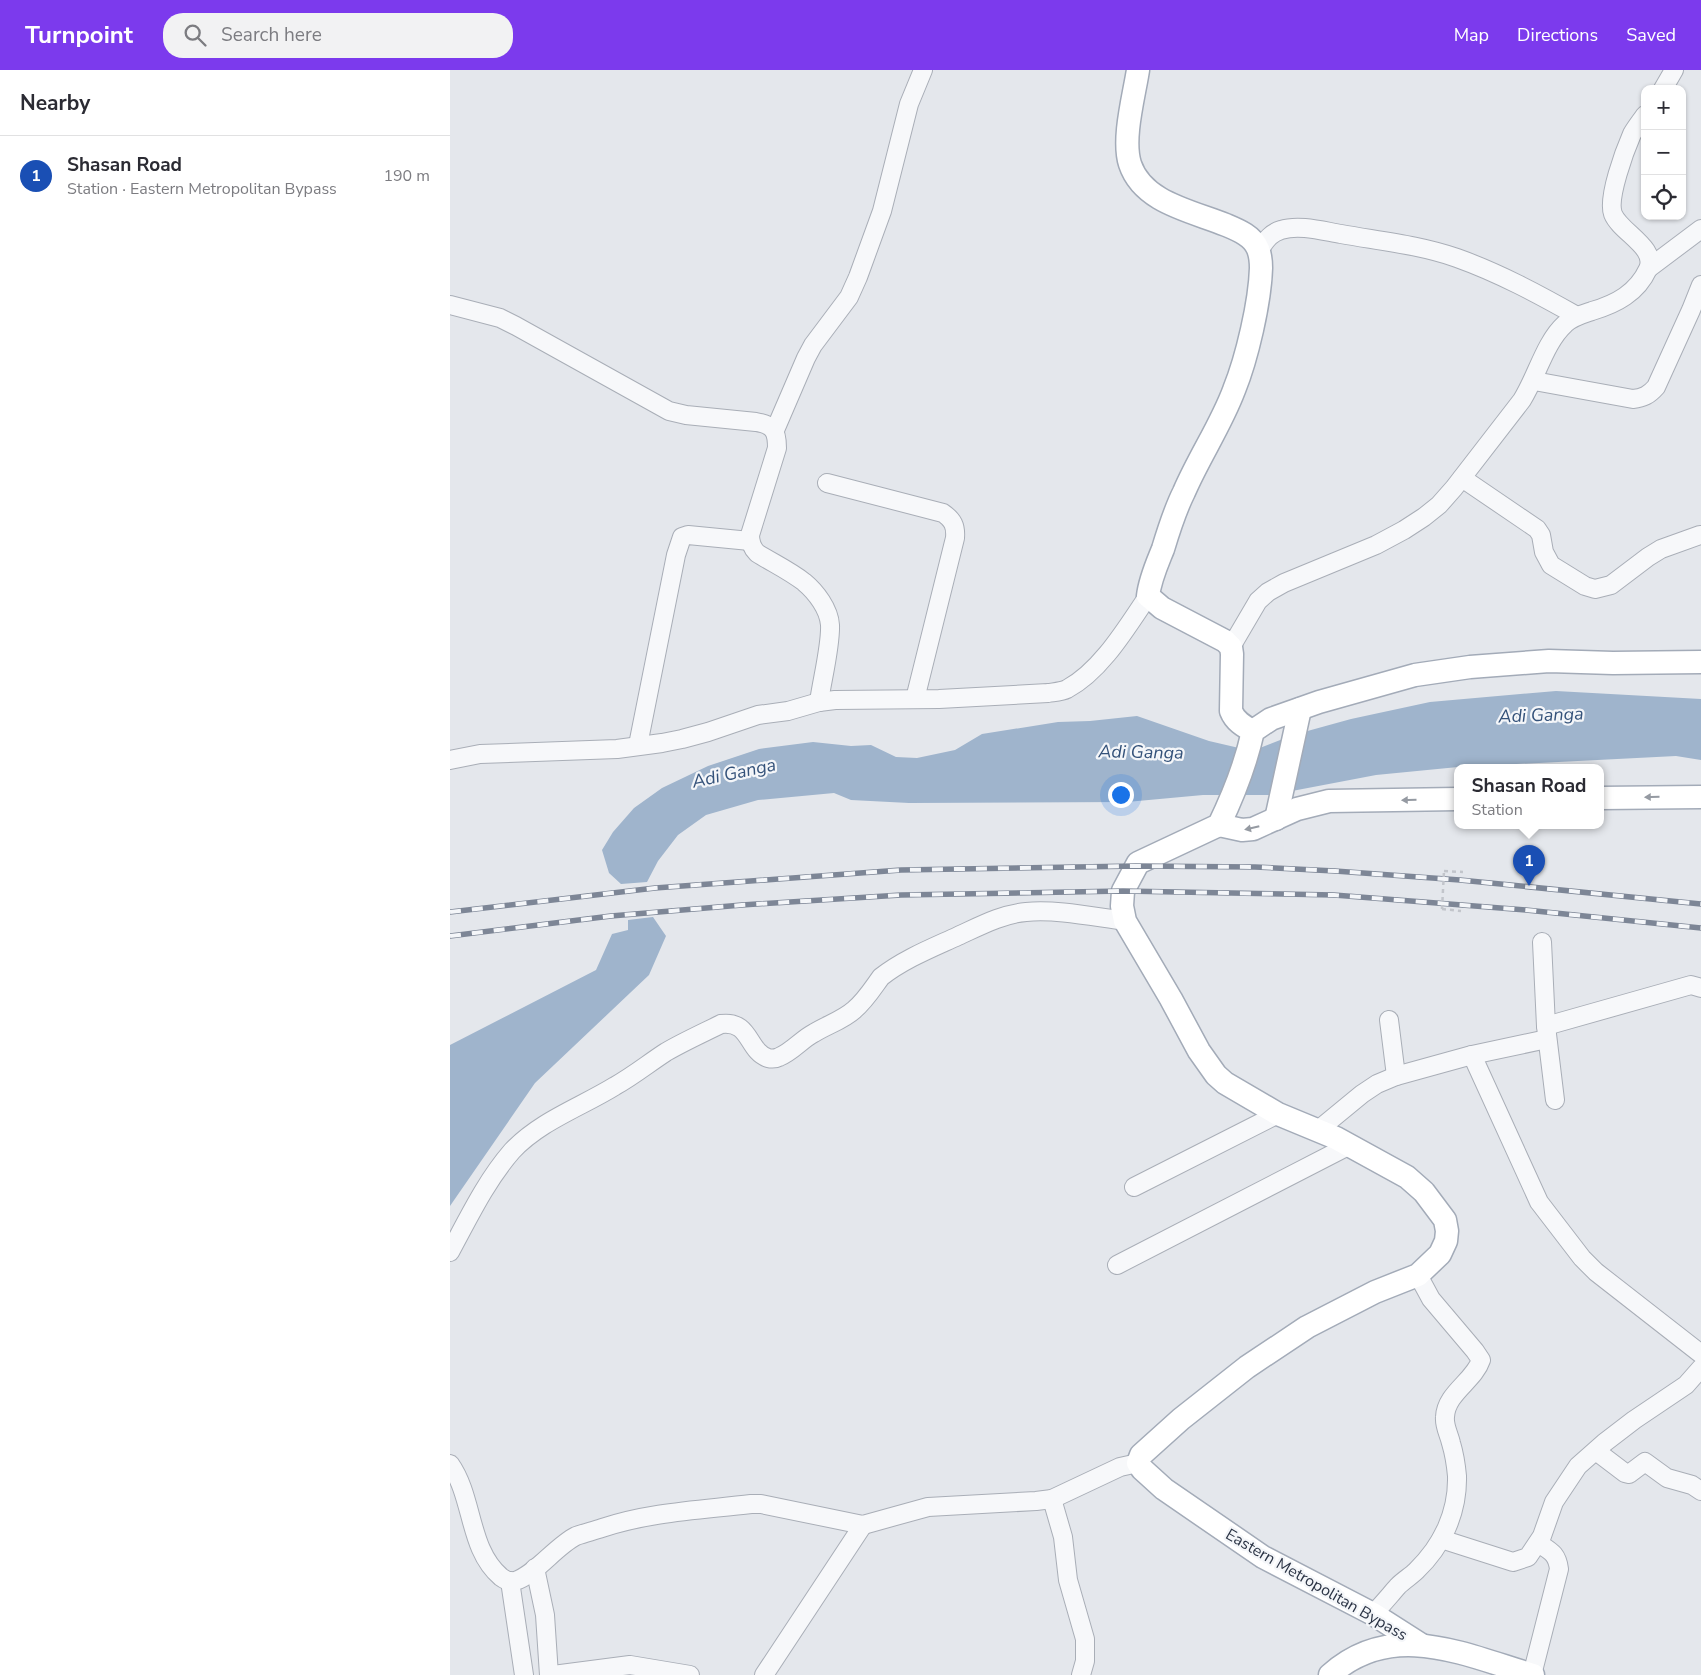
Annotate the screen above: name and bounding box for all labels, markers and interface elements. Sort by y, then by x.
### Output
search box [163,13,513,58]
text: Turnpoint [25,19,133,51]
icon: search [181,21,209,49]
text: Search here [221,22,322,48]
text: Map [1454,23,1489,47]
text: Directions [1517,23,1598,47]
text: Saved [1626,23,1676,47]
map controls [1641,85,1686,220]
button: + [1641,85,1686,130]
text: Nearby [20,89,90,117]
button: − [1641,130,1686,175]
text: Shasan Road [67,152,182,178]
text: 1 [31,165,41,187]
text: 190 m [383,165,430,187]
button: locate [1641,175,1686,220]
text: Station · Eastern Metropolitan Bypass [67,178,337,200]
water label: Adi Ganga [1497,702,1584,729]
water label: Adi Ganga [1097,739,1184,765]
water label: Adi Ganga [689,752,778,794]
popup [1454,764,1604,829]
text: Shasan Road [1472,773,1586,799]
your location [1108,782,1134,808]
one-way arrow [1644,793,1660,801]
one-way arrow [1401,796,1417,804]
text: Station [1472,799,1523,821]
one-way arrow [1244,824,1259,832]
pin: 1 [1513,845,1545,886]
street label: Eastern Metropolitan Bypass [1221,1524,1412,1646]

